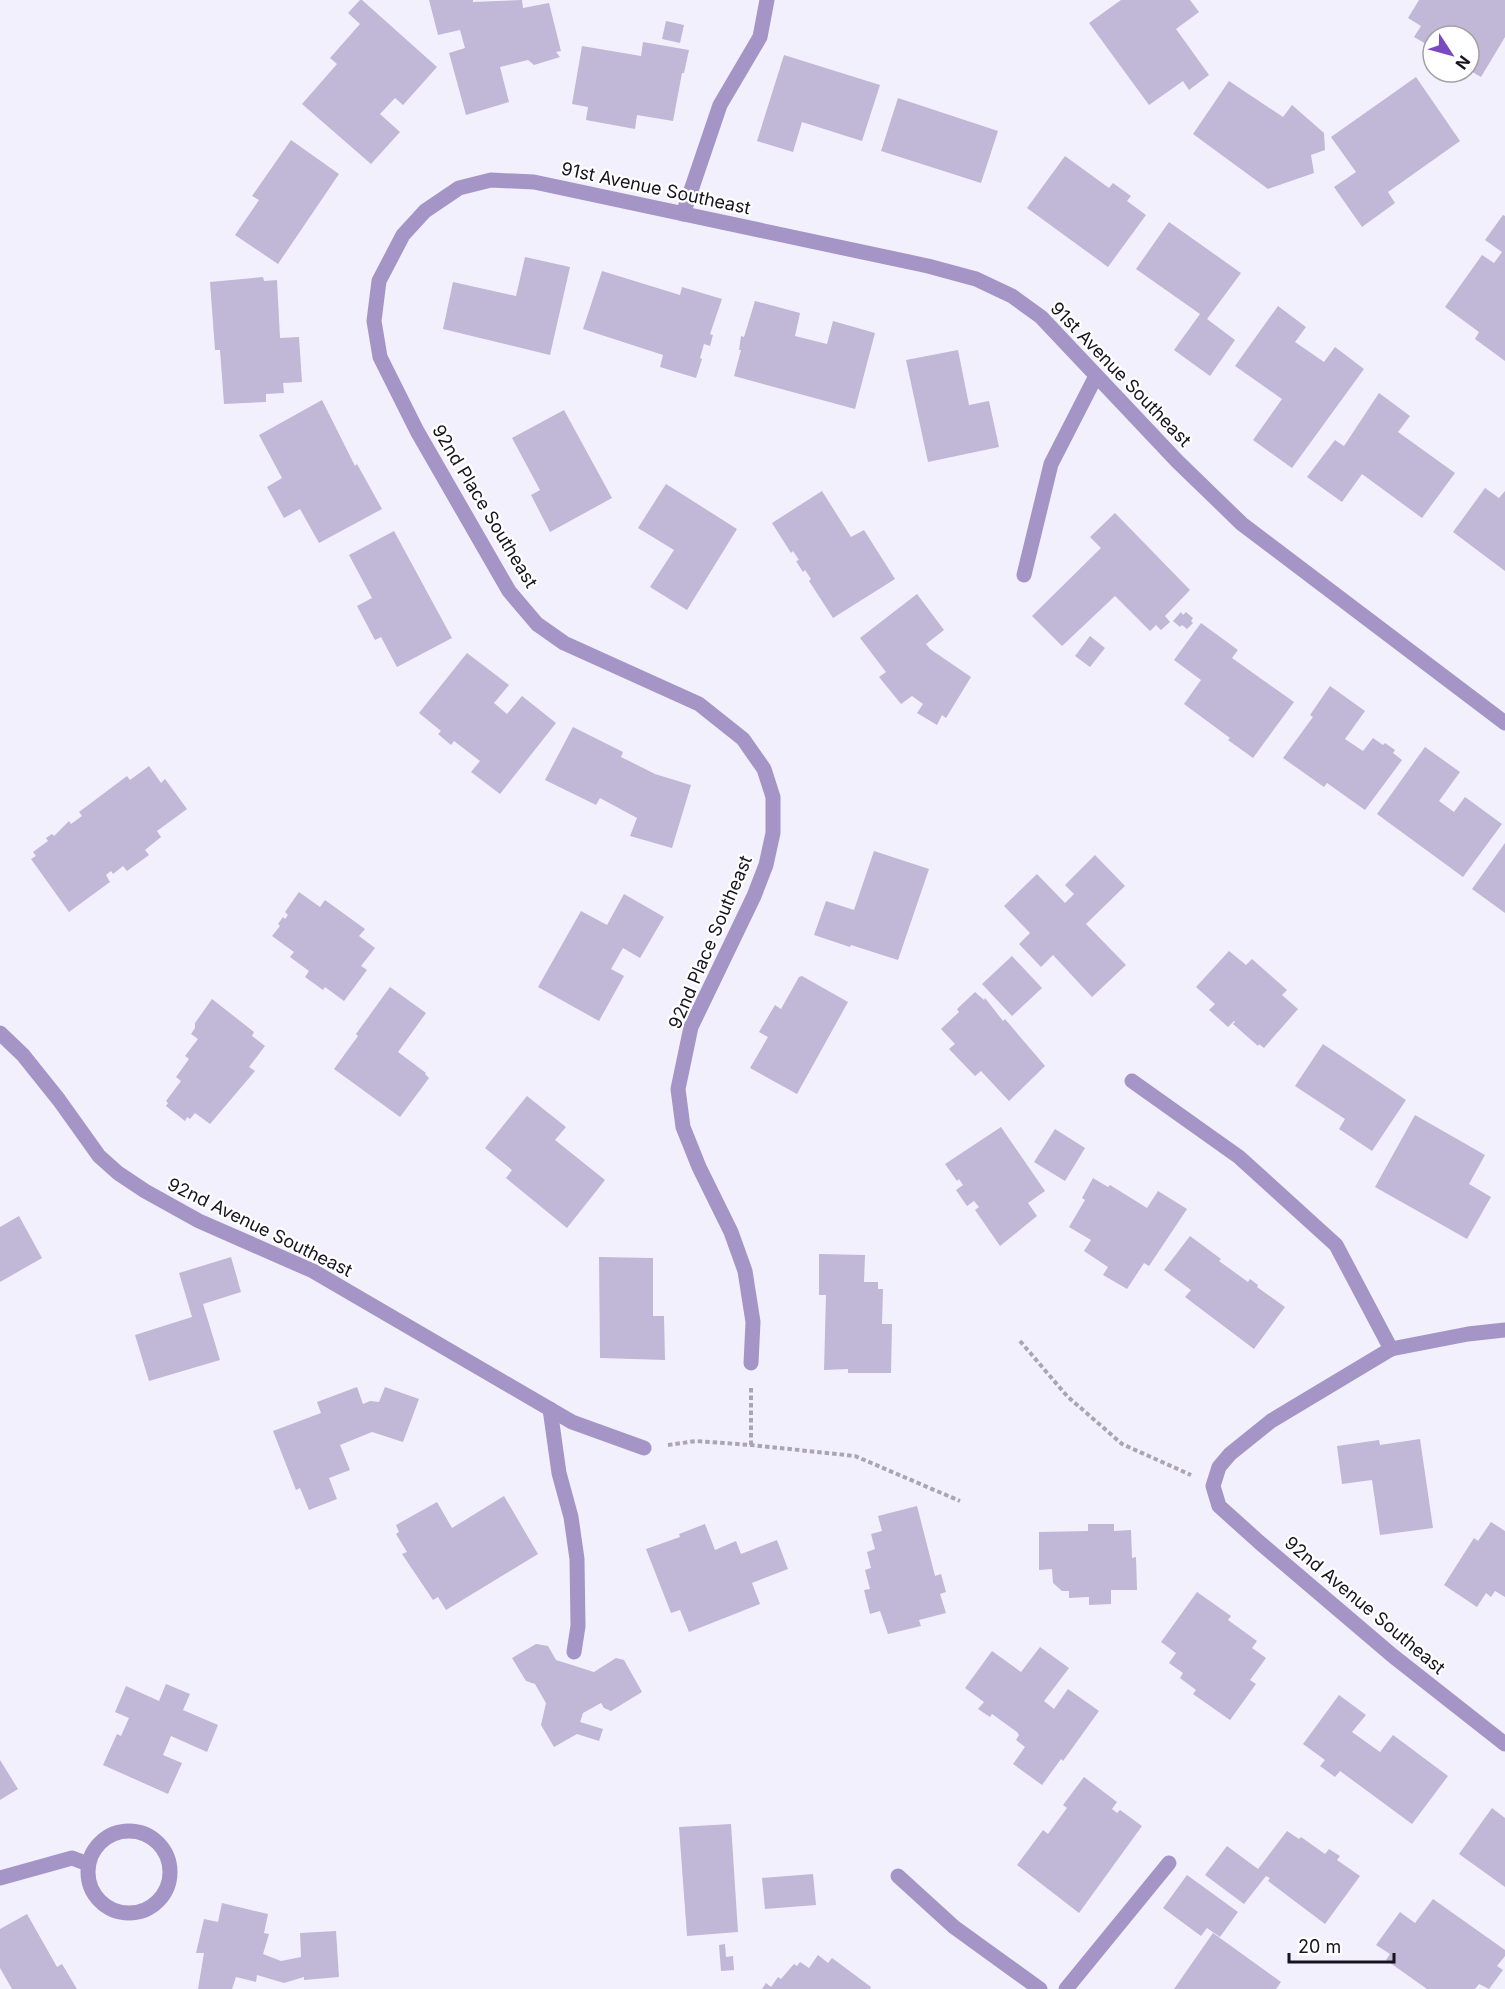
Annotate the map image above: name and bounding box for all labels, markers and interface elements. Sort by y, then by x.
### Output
north arrow [1421,24,1481,84]
text: N [1451,52,1475,74]
street label: 91st Avenue Southeast [559,158,753,218]
street label: 91st Avenue Southeast [1046,297,1196,451]
street label: 92nd Place Southeast [428,421,542,591]
street label: 92nd Place Southeast [664,852,756,1032]
street label: 92nd Avenue Southeast [164,1173,356,1281]
street label: 92nd Avenue Southeast [1281,1532,1450,1678]
scale bar [1289,1926,1394,1964]
text: 20 m [1298,1936,1341,1957]

